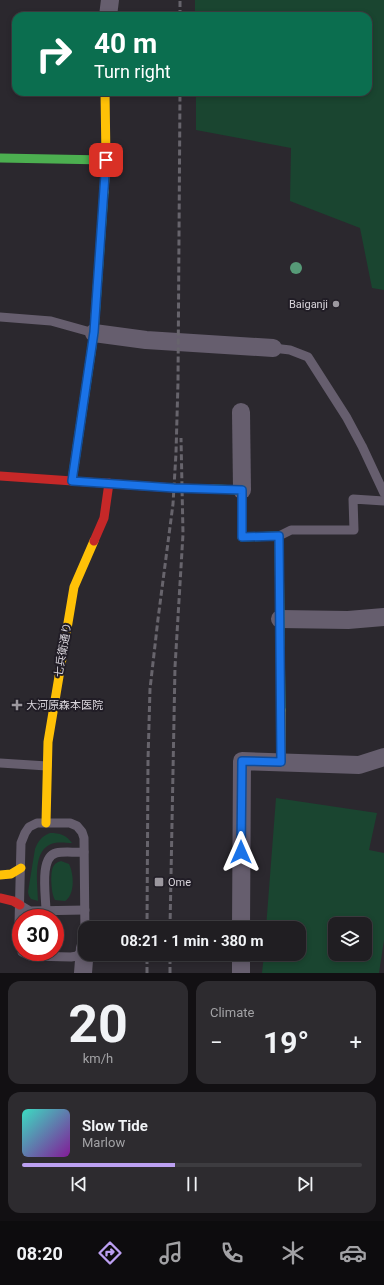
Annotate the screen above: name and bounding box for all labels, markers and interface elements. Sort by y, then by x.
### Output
text: 40 m [94,27,157,60]
icon: right [28,28,80,80]
text: Turn right [94,61,171,82]
pin [89,143,123,177]
icon: arrive [95,149,117,171]
place label: Baiganji [289,298,328,311]
marker: Baiganji [331,299,341,309]
street label: 七兵衛通り [52,622,74,678]
marker: 大河原森本医院 [11,699,23,711]
place label: 大河原森本医院 [26,699,103,712]
position arrow [220,831,262,873]
marker: Ome [153,876,165,888]
place label: Ome [168,876,191,889]
speed limit sign: 30 [12,909,64,961]
map controls [328,917,372,961]
button: layers [328,917,372,961]
text: 08:21 · 1 min · 380 m [121,932,263,950]
text: 20 [68,994,128,1055]
text: Climate [210,1005,254,1020]
text: 19° [263,1025,309,1060]
text: − [210,1030,223,1055]
text: + [350,1030,362,1055]
text: km/h [83,1051,113,1066]
text: Slow Tide [82,1117,148,1135]
text: Marlow [82,1135,125,1150]
icon: previous [68,1173,90,1195]
icon: pause [181,1173,203,1195]
icon: next [294,1173,316,1195]
icon: directions [96,1239,124,1267]
icon: music [157,1239,185,1267]
icon: phone [218,1239,246,1267]
icon: climate [279,1239,307,1267]
icon: car [339,1239,367,1267]
text: 08:20 [16,1243,63,1264]

